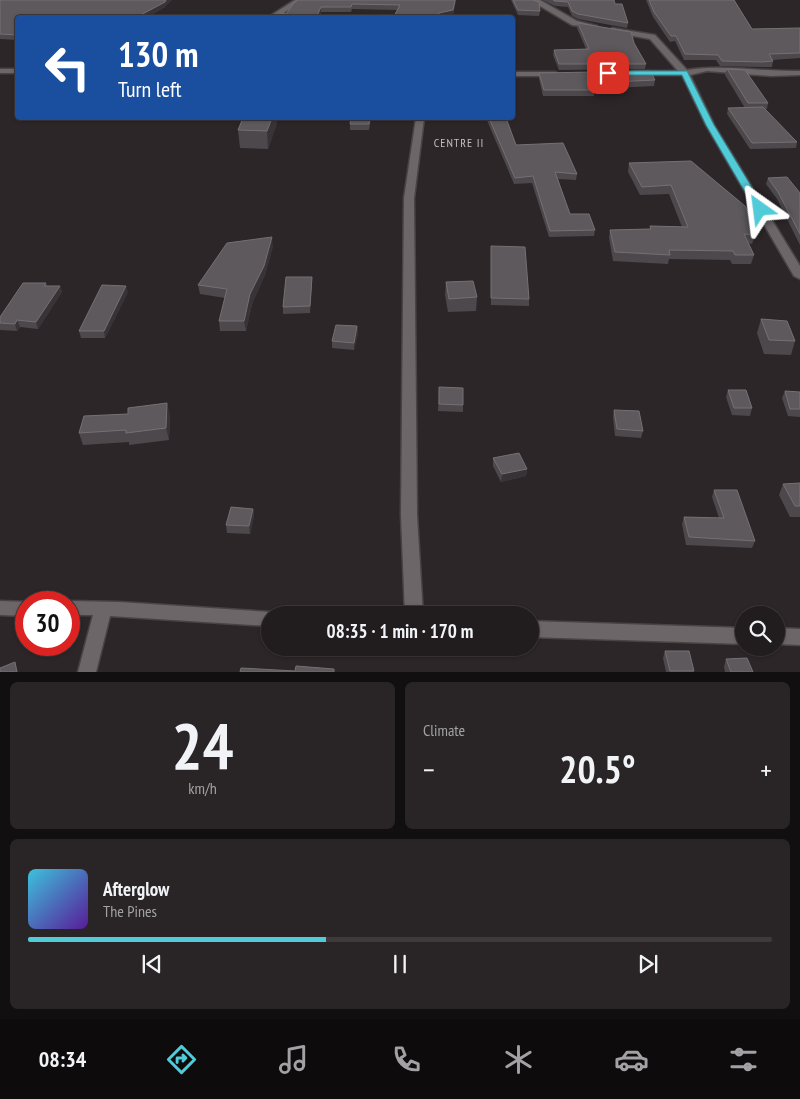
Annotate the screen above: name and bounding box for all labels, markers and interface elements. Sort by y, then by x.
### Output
text: 130 m [118,31,199,77]
icon: left [35,35,100,100]
pin [587,52,629,94]
icon: arrive [594,59,622,87]
text: Turn left [118,75,182,103]
district label: CENTRE II [434,135,484,150]
position arrow [733,182,785,234]
speed limit sign: 30 [15,591,80,656]
map controls [735,606,785,656]
button: search [735,606,785,656]
text: 08:35 · 1 min · 170 m [327,619,473,643]
text: 24 [171,703,234,787]
text: Climate [423,720,465,740]
text: 20.5° [559,744,636,793]
text: − [423,751,435,788]
text: + [760,751,772,788]
text: km/h [188,778,217,798]
text: Afterglow [103,877,169,901]
text: The Pines [103,901,157,921]
icon: previous [138,950,166,978]
icon: pause [386,950,414,978]
icon: next [634,950,662,978]
icon: directions [164,1042,199,1077]
icon: music [276,1042,311,1077]
icon: phone [389,1042,424,1077]
icon: climate [501,1042,536,1077]
icon: car [614,1042,649,1077]
icon: filters [726,1042,761,1077]
text: 08:34 [39,1045,86,1073]

